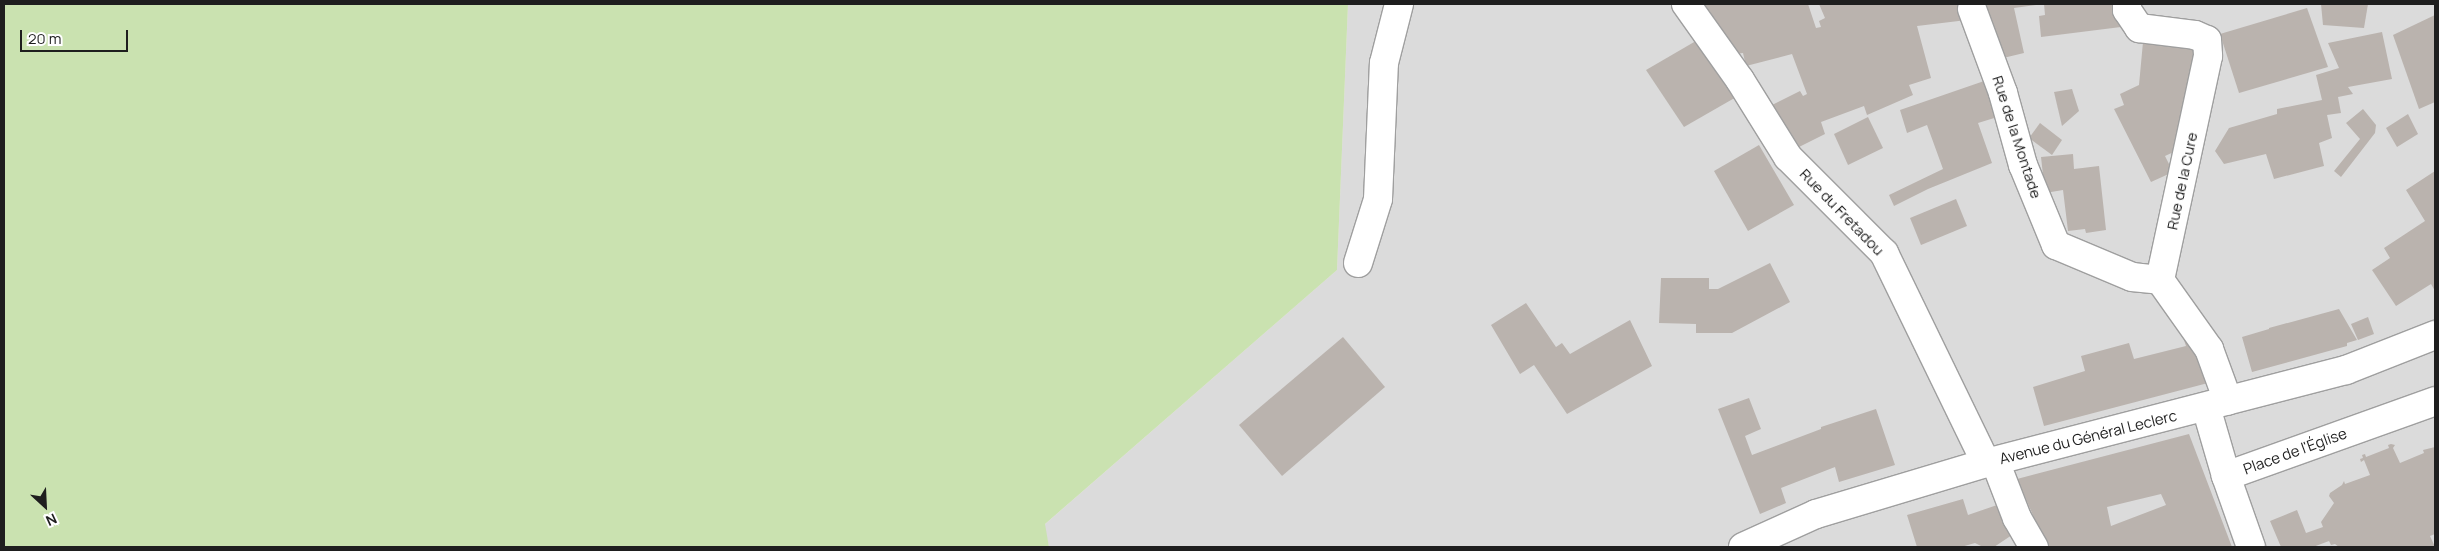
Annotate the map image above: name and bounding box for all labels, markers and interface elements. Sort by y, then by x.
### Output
scale bar [22,20,130,52]
text: 20 m [28,28,61,49]
street label: Rue de la Montade [1989,73,2045,201]
street label: Rue de la Cure [2163,131,2201,231]
street label: Rue du Fretadou [1796,165,1888,259]
street label: Avenue du Général Leclerc [1997,406,2179,468]
street label: Place de l'Église [2241,424,2349,478]
north arrow [20,481,70,531]
text: N [43,509,60,531]

